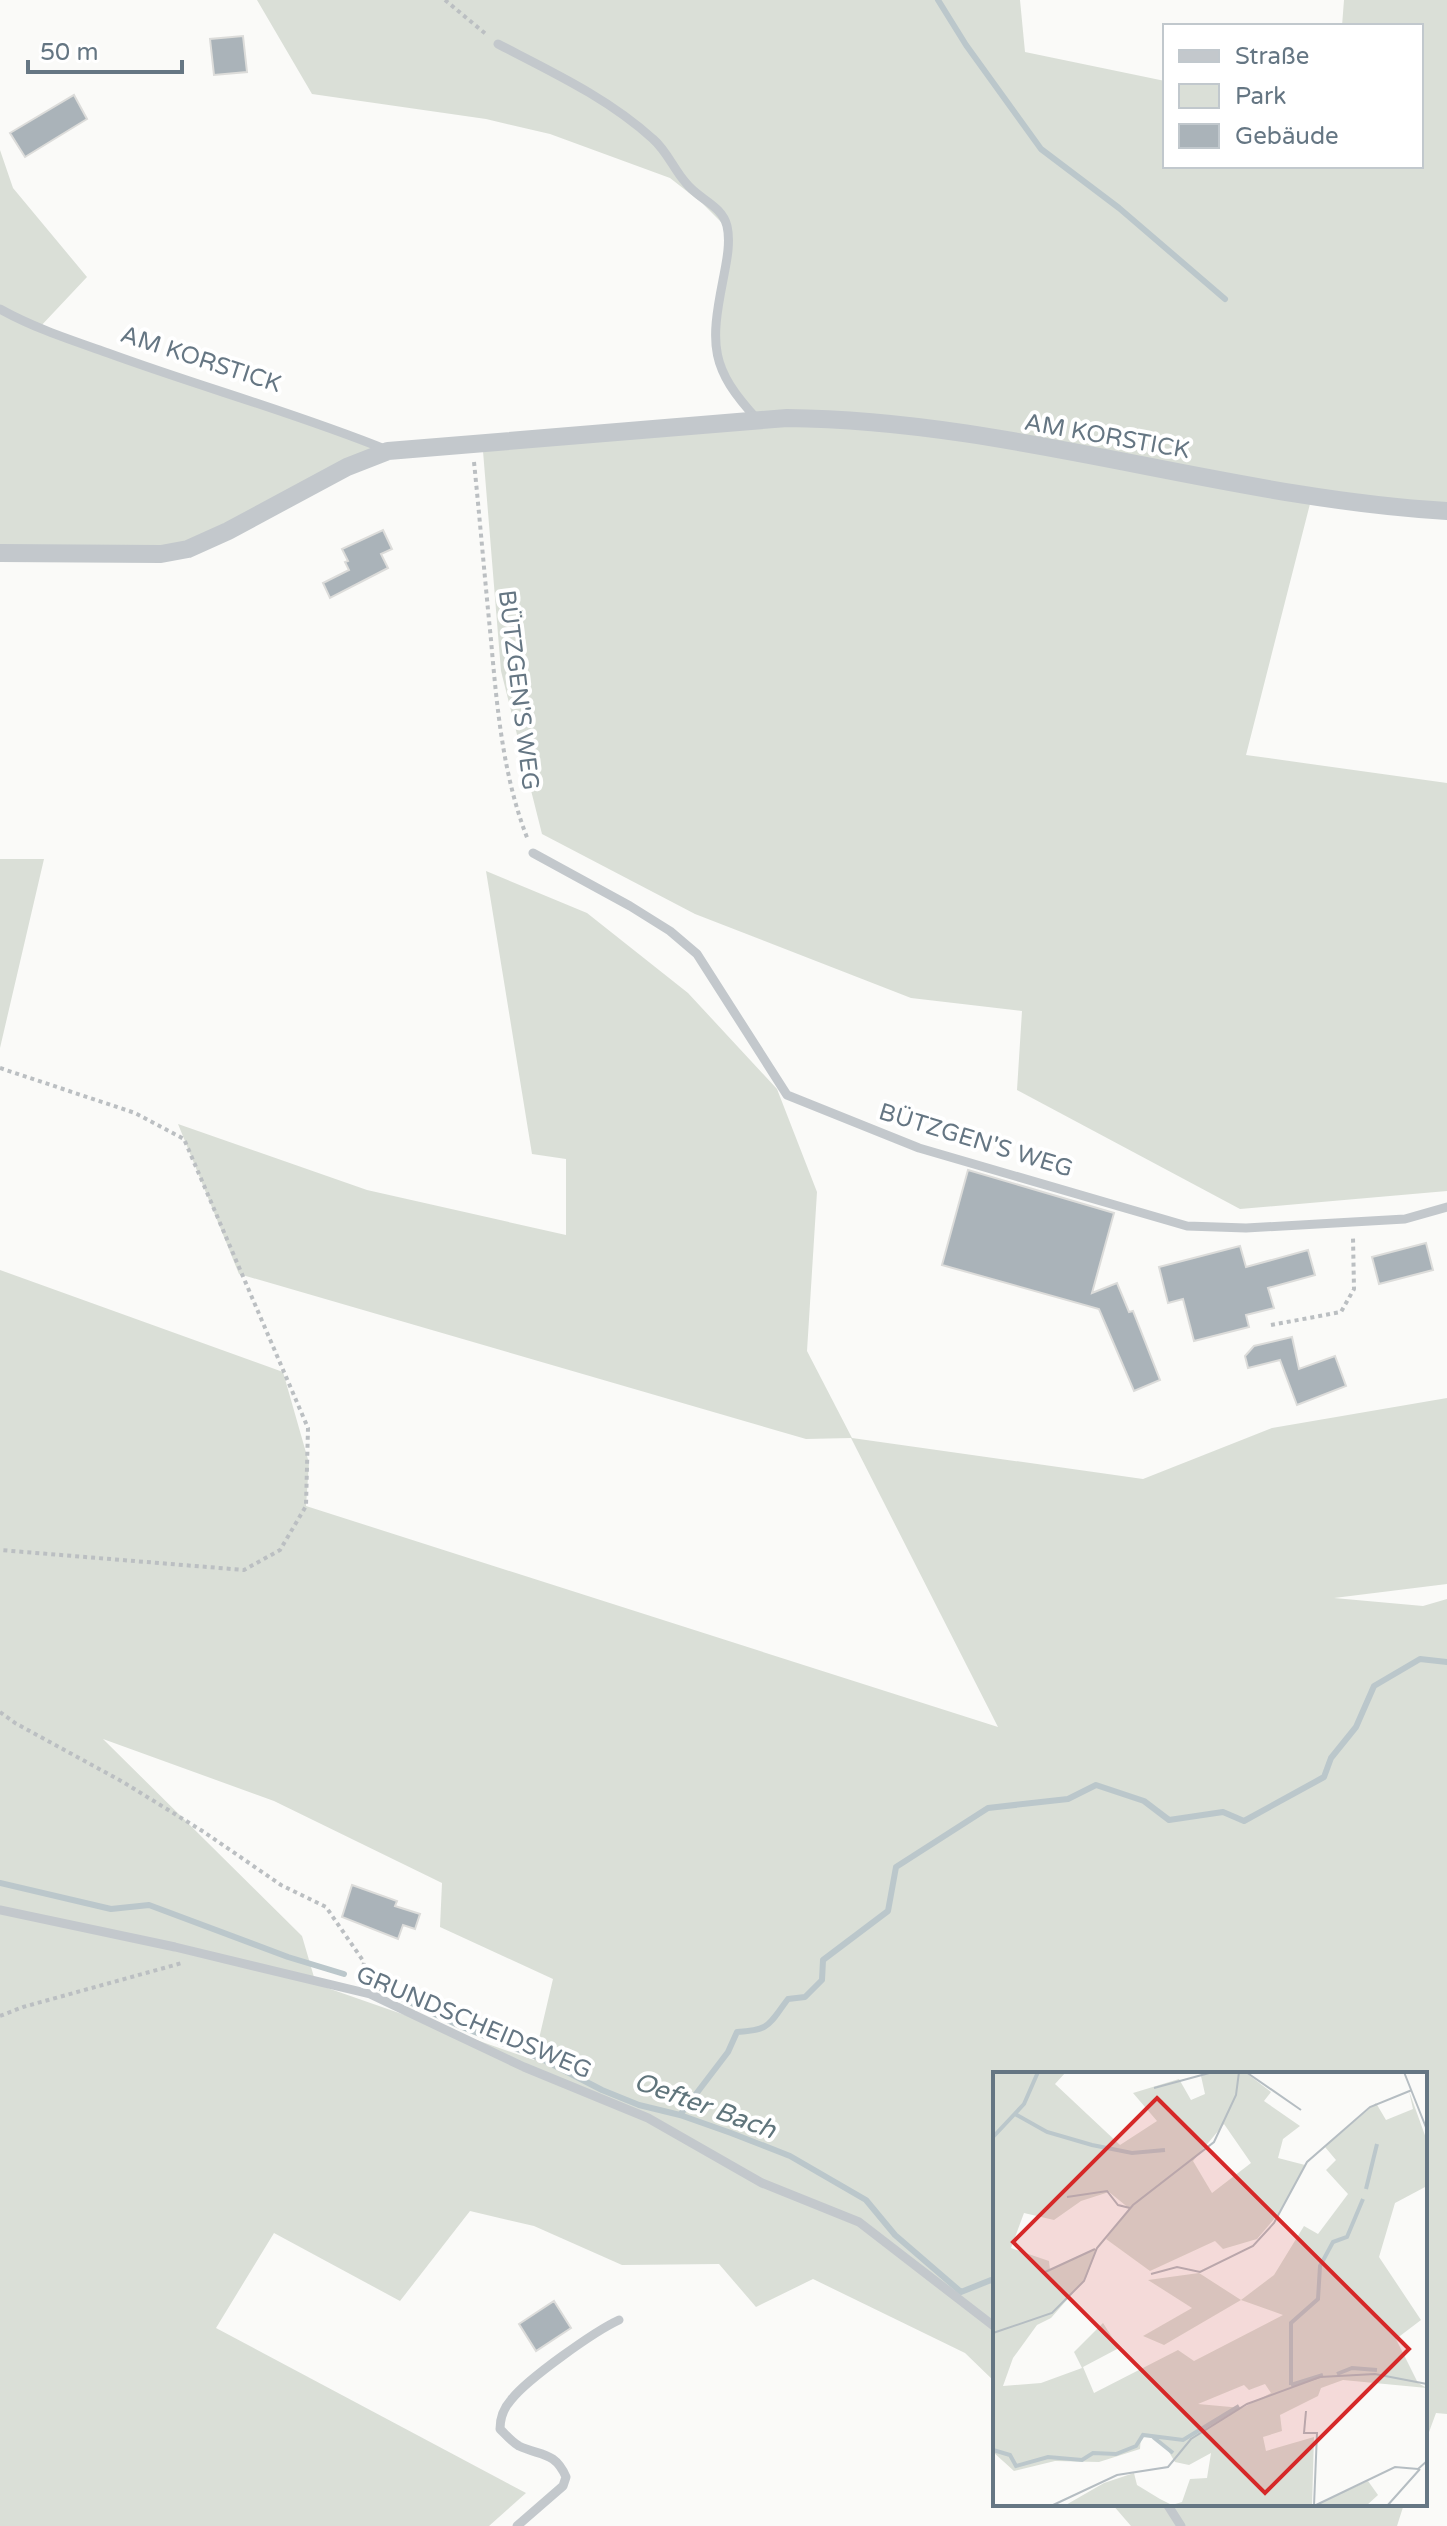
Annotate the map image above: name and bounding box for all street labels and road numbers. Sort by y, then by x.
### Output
street label: AM KORSTICK [117,320,285,399]
street label: AM KORSTICK [1022,408,1192,465]
street label: BÜTZGEN'S WEG [492,588,545,792]
street label: BÜTZGEN'S WEG [875,1097,1076,1184]
street label: GRUNDSCHEIDSWEG [352,1960,596,2085]

